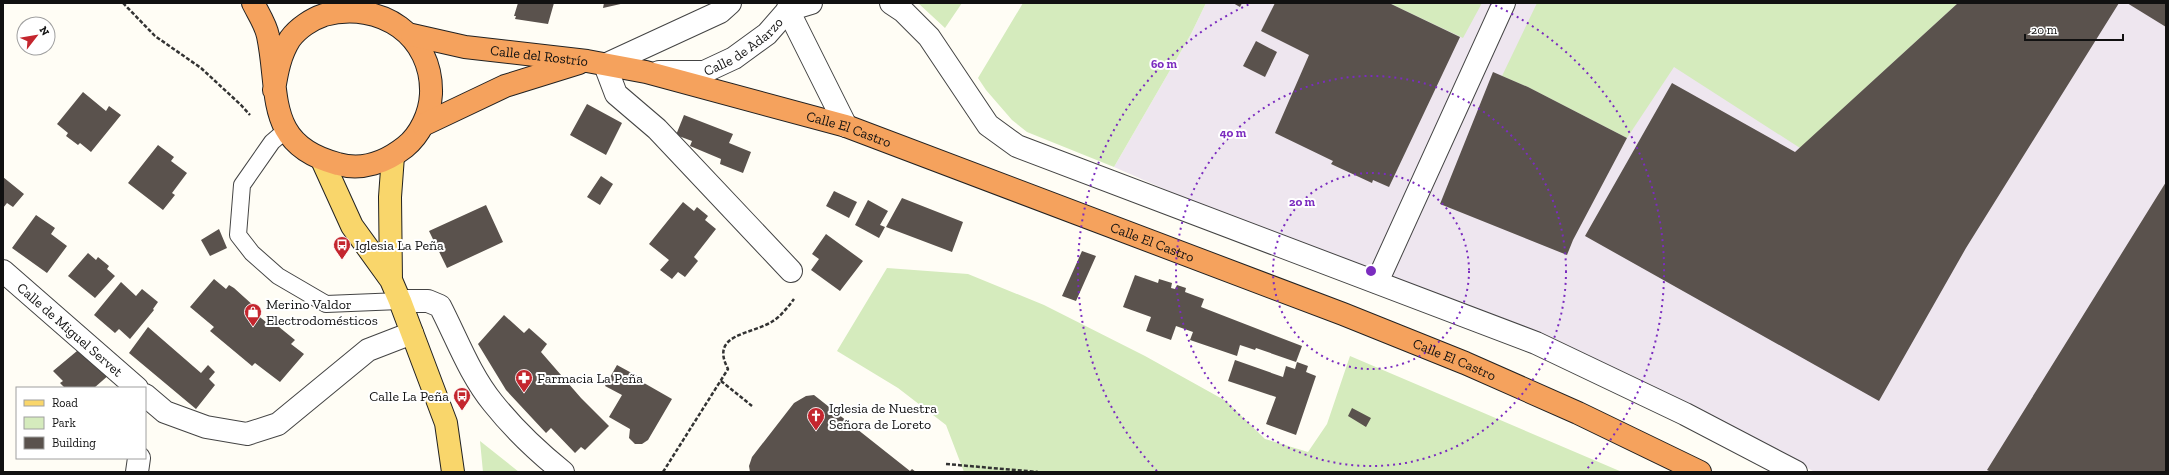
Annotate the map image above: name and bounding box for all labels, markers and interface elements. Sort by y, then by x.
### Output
street label: Calle de Adarzo [701,14,786,80]
north arrow [16,16,56,56]
scale bar [2025,16,2123,42]
text: 20 m [2031,23,2058,37]
text: N [36,24,52,39]
street label: Calle del Rostrío [489,41,589,70]
text: 60 m [1151,57,1178,71]
street label: Calle El Castro [805,107,894,151]
text: 40 m [1220,126,1247,140]
text: 20 m [1289,195,1316,209]
street label: Calle El Castro [1108,218,1197,266]
bus stop icon: Iglesia La Peña [332,235,352,260]
place label: Iglesia La Peña [355,237,444,254]
centre of rings [1364,264,1378,278]
street label: Calle de Miguel Servet [14,279,127,381]
place label: Merino Valdor Electrodomésticos [266,296,378,329]
shop icon: Merino Valdor Electrodomésticos [243,302,263,327]
street label: Calle El Castro [1410,334,1499,384]
pharmacy icon: Farmacia La Peña [514,368,534,393]
place label: Farmacia La Peña [537,370,643,387]
bus stop icon: Calle La Peña [452,386,472,411]
legend [16,387,146,459]
place label: Calle La Peña [369,388,449,405]
text: Road [52,396,78,410]
place label: Iglesia de Nuestra Señora de Loreto [829,400,937,433]
church icon: Iglesia de Nuestra Señora de Loreto [806,406,826,431]
text: Park [52,416,77,430]
text: Building [52,436,96,450]

